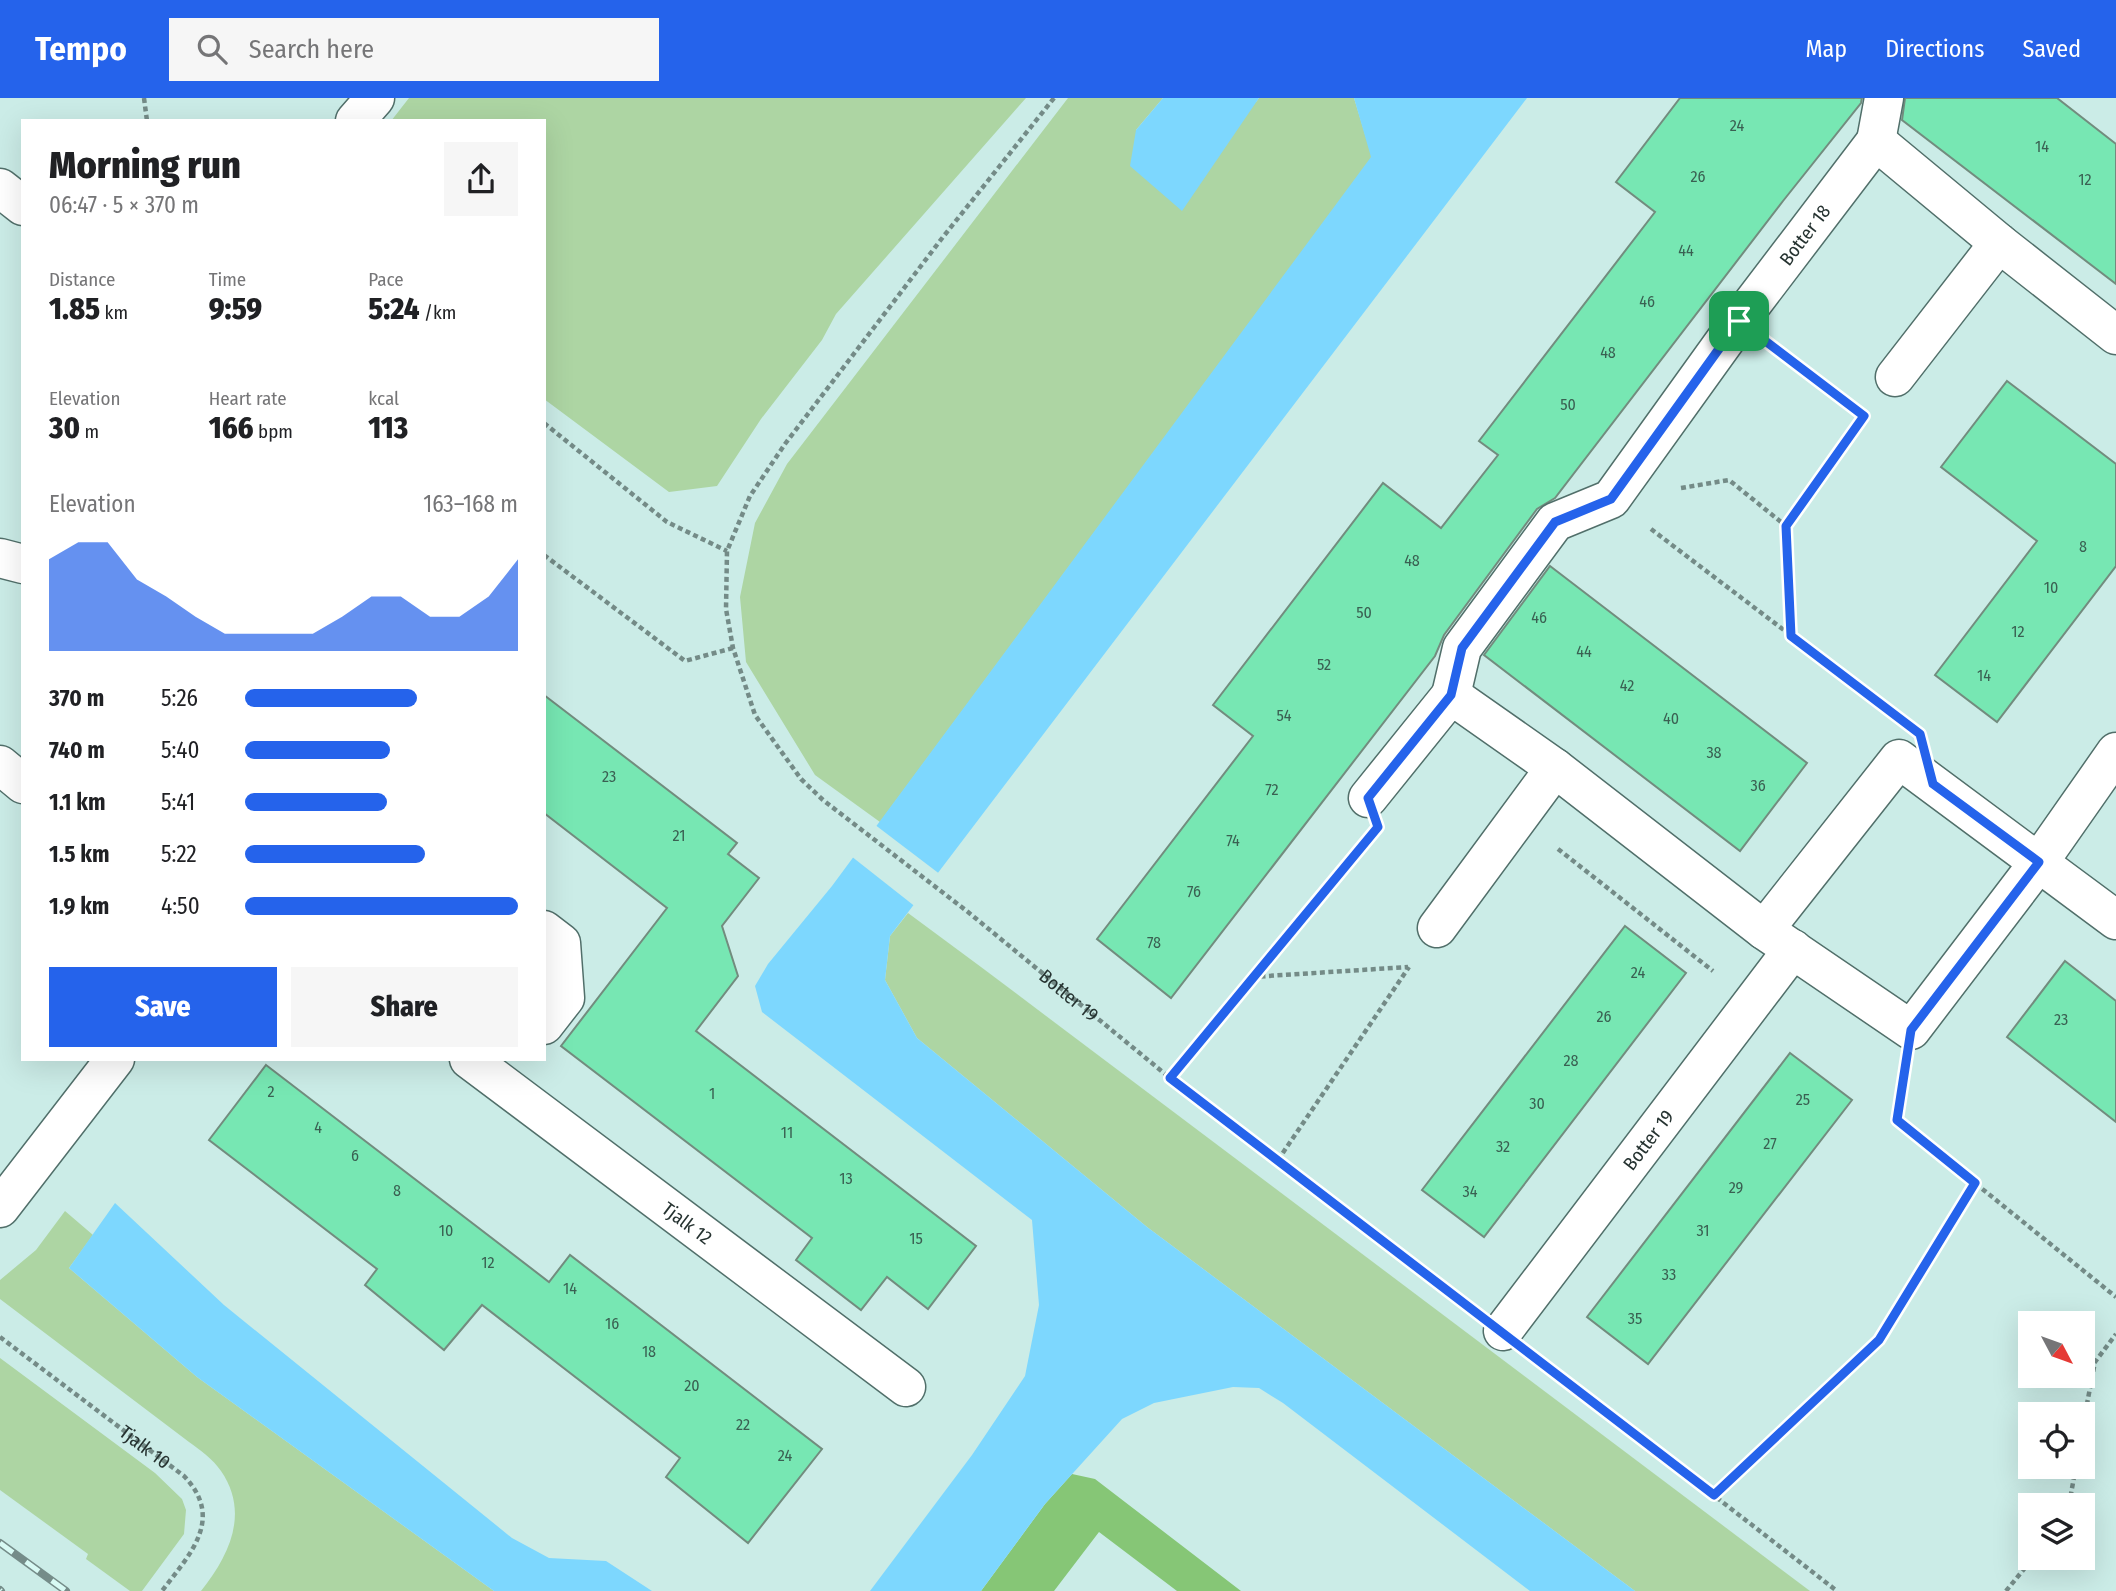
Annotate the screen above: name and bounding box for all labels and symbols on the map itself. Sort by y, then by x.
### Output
house number: 24 [1730,116,1744,135]
house number: 14 [2035,137,2049,156]
house number: 26 [1691,167,1706,186]
house number: 12 [2078,170,2092,189]
street label: Botter 18 [1774,200,1835,270]
house number: 44 [1678,241,1694,260]
pin [1709,291,1769,351]
house number: 46 [1639,292,1655,311]
house number: 48 [1600,343,1616,362]
house number: 50 [1560,395,1576,414]
house number: 8 [2079,537,2087,556]
house number: 48 [1404,551,1420,570]
house number: 10 [2044,578,2058,597]
house number: 50 [1356,603,1372,622]
house number: 46 [1531,608,1547,627]
house number: 12 [2011,622,2025,641]
house number: 44 [1576,642,1592,661]
house number: 52 [1317,655,1331,674]
house number: 14 [1977,666,1991,685]
house number: 42 [1620,676,1634,695]
house number: 54 [1276,706,1292,725]
house number: 40 [1663,709,1679,728]
house number: 38 [1706,743,1722,762]
house number: 23 [602,767,616,786]
house number: 36 [1750,776,1766,795]
house number: 72 [1265,780,1279,799]
house number: 21 [673,826,685,845]
house number: 74 [1226,831,1240,850]
house number: 76 [1187,882,1201,901]
house number: 78 [1147,933,1161,952]
house number: 24 [1631,963,1645,982]
street label: Botter 19 [1035,964,1103,1026]
house number: 26 [1597,1007,1612,1026]
house number: 23 [2054,1010,2068,1029]
house number: 28 [1563,1051,1579,1070]
house number: 2 [267,1082,275,1101]
house number: 1 [709,1084,715,1103]
house number: 25 [1796,1090,1810,1109]
house number: 30 [1529,1094,1545,1113]
street label: Botter 19 [1618,1105,1678,1175]
house number: 4 [314,1118,322,1137]
house number: 11 [781,1123,793,1142]
house number: 27 [1763,1134,1777,1153]
house number: 32 [1496,1137,1510,1156]
house number: 6 [351,1146,359,1165]
house number: 13 [839,1169,853,1188]
house number: 29 [1729,1178,1744,1197]
house number: 8 [393,1181,401,1200]
house number: 34 [1463,1182,1478,1201]
street label: Tjalk 12 [658,1197,717,1249]
house number: 10 [439,1221,453,1240]
house number: 31 [1696,1221,1710,1240]
house number: 15 [909,1229,923,1248]
house number: 12 [481,1253,495,1272]
house number: 33 [1662,1265,1676,1284]
house number: 14 [563,1279,577,1298]
house number: 35 [1628,1309,1642,1328]
north arrow [2018,1311,2095,1388]
house number: 16 [605,1314,619,1333]
house number: 18 [642,1342,656,1361]
house number: 20 [684,1376,700,1395]
house number: 22 [736,1415,750,1434]
street label: Tjalk 10 [115,1420,175,1473]
house number: 24 [778,1446,792,1465]

